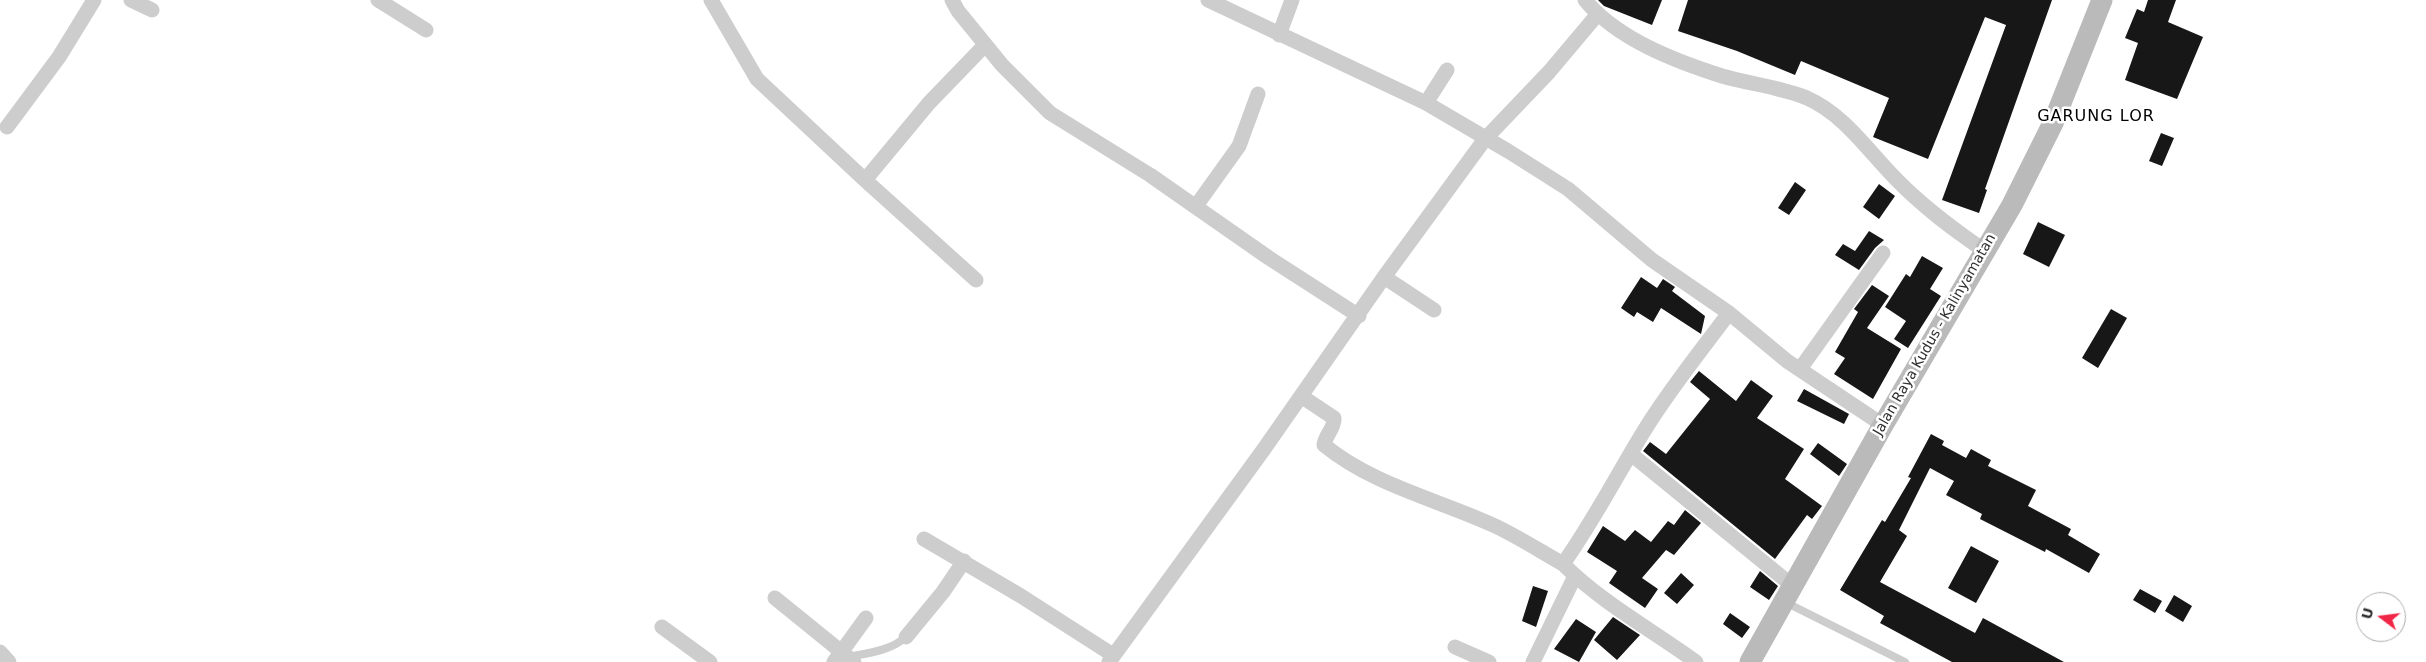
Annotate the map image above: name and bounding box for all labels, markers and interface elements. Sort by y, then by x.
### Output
district label: GARUNG LOR [2036,107,2156,127]
street label: Jalan Raya Kudus - Kalinyamatan [1870,231,2000,439]
north arrow [2356,592,2406,642]
text: U [2358,606,2377,621]

